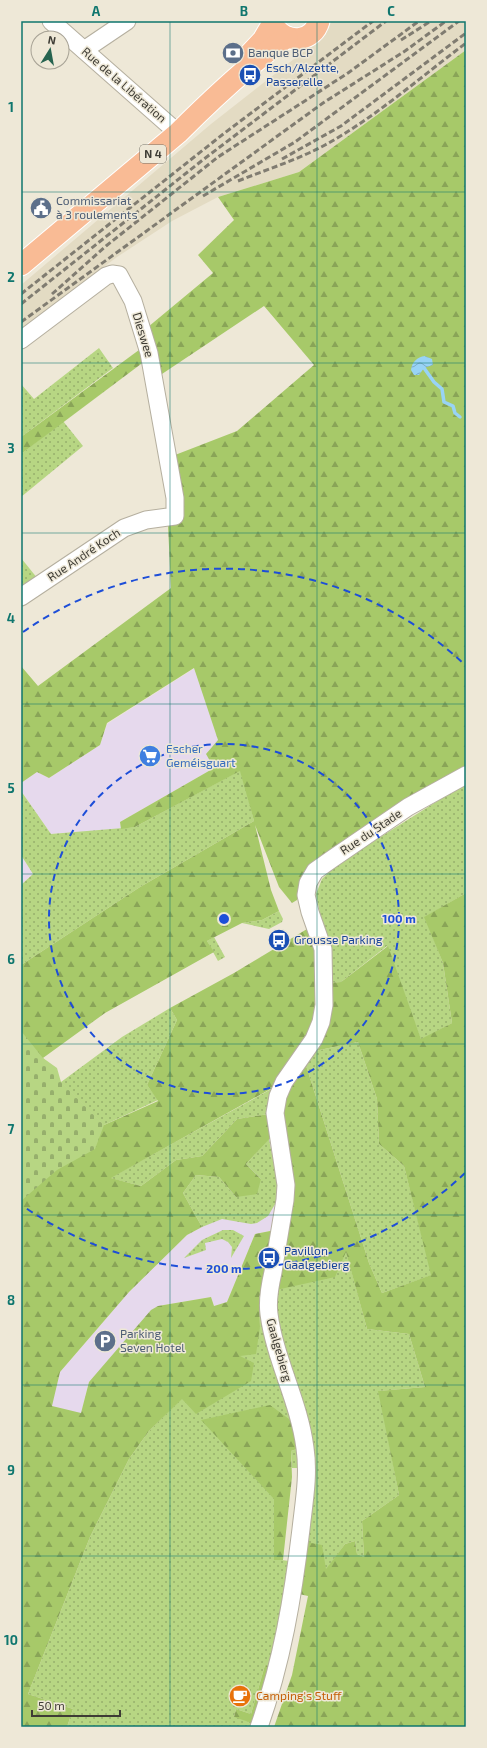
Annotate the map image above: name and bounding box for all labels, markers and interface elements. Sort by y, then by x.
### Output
text: A [92,3,101,19]
text: B [240,3,248,19]
text: C [387,3,395,19]
north arrow [30,30,70,70]
text: N [47,33,57,47]
bank icon: Banque BCP [220,40,246,66]
street label: Rue de la Libération [80,44,170,125]
place label: Banque BCP [248,45,313,59]
place label: Esch/Alzette, Passerelle [266,60,339,88]
bus stop icon: Esch/Alzette, Passerelle [237,62,263,88]
text: 1 [8,99,14,115]
road number: N 4 [140,145,166,163]
place label: Commissariat à 3 roulements [56,193,138,221]
public building icon: Commissariat à 3 roulements [28,195,54,221]
text: 2 [7,269,15,285]
street label: Dieswee [131,311,157,359]
text: 3 [7,440,15,456]
street label: Rue André Koch [44,525,123,584]
text: 4 [7,610,15,626]
place label: Escher Geméisguart [166,741,236,769]
supermarket icon: Escher Geméisguart [137,743,163,769]
text: 5 [7,780,15,796]
street label: Rue du Stade [337,806,404,857]
text: 100 m [382,911,416,925]
centre of rings [217,912,231,926]
bus stop icon: Grousse Parking [266,927,292,953]
place label: Grousse Parking [294,932,383,946]
text: 6 [7,951,15,967]
text: 7 [8,1121,15,1137]
place label: Pavillon Gaalgebierg [284,1243,349,1271]
bus stop icon: Pavillon Gaalgebierg [256,1245,282,1271]
text: 200 m [206,1261,242,1275]
text: 8 [7,1292,15,1308]
street label: Gaalgebierg [264,1317,296,1383]
place label: Parking Seven Hotel [120,1326,185,1354]
parking icon: Parking Seven Hotel [92,1328,118,1354]
text: 9 [7,1462,15,1478]
text: 10 [4,1632,18,1648]
cafe icon: Camping's Stuff [227,1683,253,1709]
place label: Camping's Stuff [256,1688,342,1702]
scale bar [32,1692,120,1718]
text: 50 m [38,1698,65,1712]

